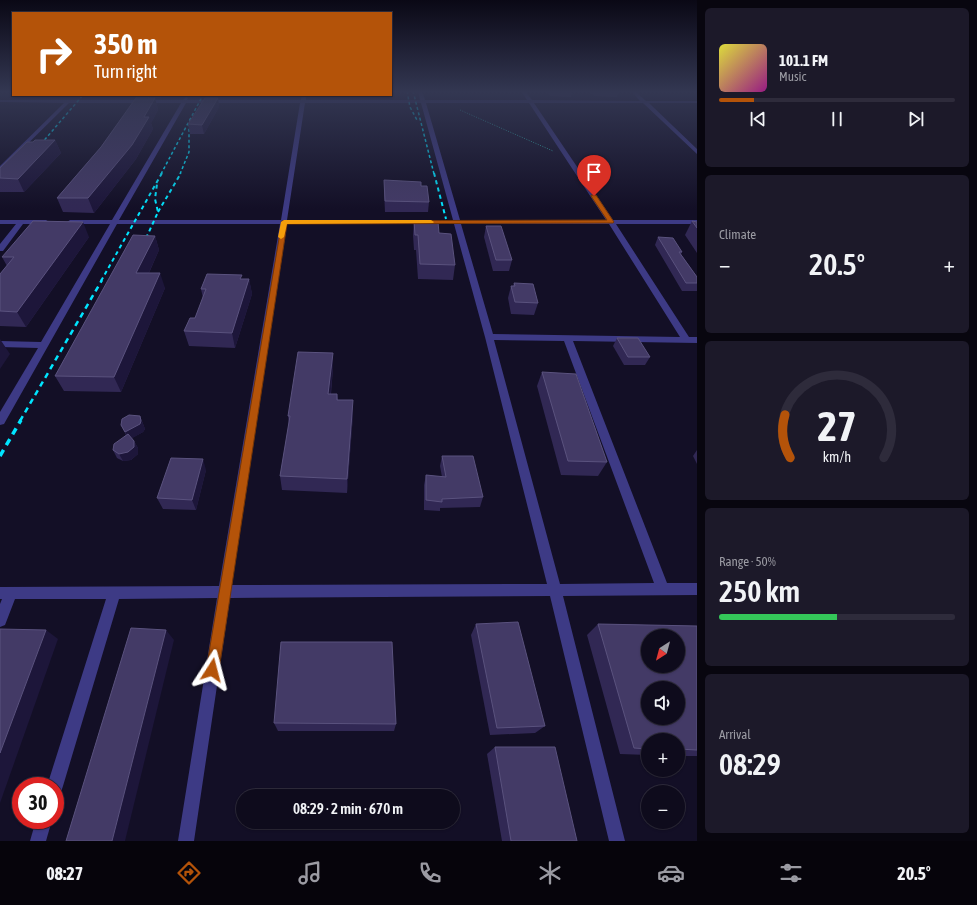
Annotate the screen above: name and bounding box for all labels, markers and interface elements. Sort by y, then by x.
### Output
icon: right [28,28,80,80]
text: 350 m [94,28,157,60]
text: 101.1 FM [779,52,828,69]
text: Turn right [94,61,157,82]
text: Music [779,69,806,84]
icon: previous [747,108,769,130]
icon: pause [826,108,848,130]
icon: next [905,108,927,130]
pin [577,155,611,196]
icon: arrive [583,161,605,183]
text: Climate [719,227,756,242]
text: 20.5° [809,247,865,281]
text: − [719,251,730,277]
text: + [944,251,955,277]
text: 27 [817,402,857,450]
text: km/h [823,449,851,465]
text: Range · 50% [719,554,776,569]
text: 250 km [719,574,800,608]
north arrow [641,629,685,673]
map controls [641,629,685,829]
position arrow [191,649,233,691]
button: sound [641,681,685,725]
text: Arrival [719,727,751,742]
button: + [641,733,685,777]
text: 08:29 [719,747,781,781]
speed limit sign: 30 [12,777,64,829]
button: − [641,785,685,829]
text: 08:29 · 2 min · 670 m [293,800,403,817]
icon: directions [175,859,203,887]
icon: music [296,859,324,887]
icon: phone [416,859,444,887]
icon: climate [536,859,564,887]
icon: car [657,859,685,887]
icon: filters [777,859,805,887]
text: 08:27 [46,863,83,884]
text: 20.5° [897,863,931,884]

